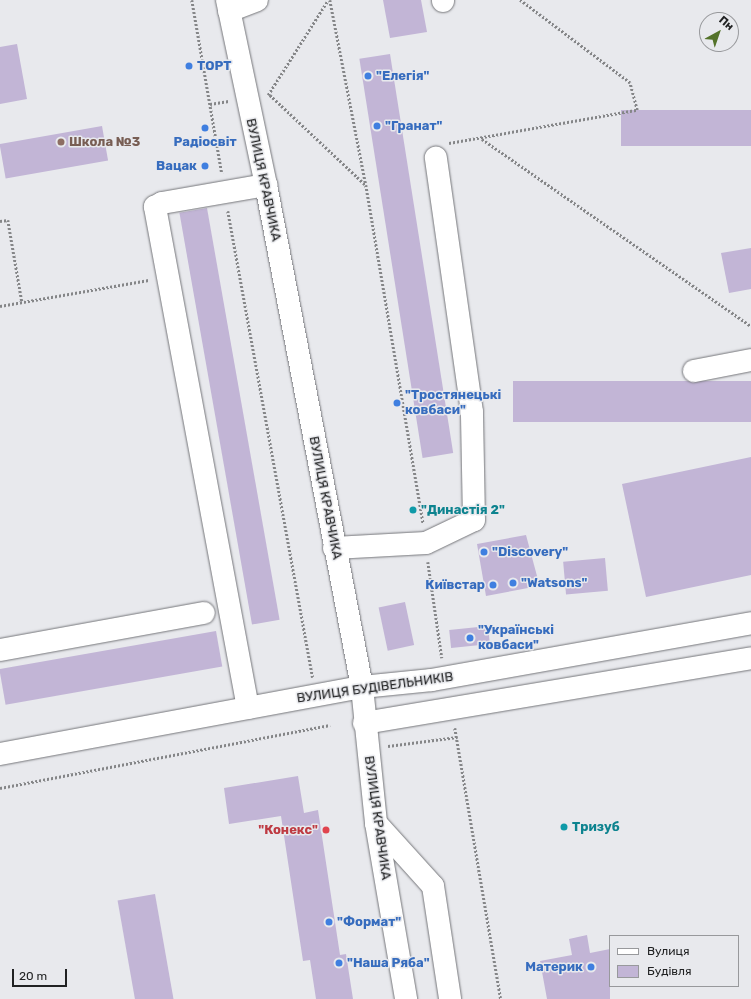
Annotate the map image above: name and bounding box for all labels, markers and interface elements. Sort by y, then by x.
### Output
north arrow [699,12,739,52]
text: Пн [716,13,736,33]
place label: ТОРТ [197,58,231,74]
marker: ТОРТ [184,61,194,71]
place label: "Елегія" [376,68,429,84]
marker: "Елегія" [363,71,373,81]
street label: ВУЛИЦЯ КРАВЧИКА [242,117,284,243]
place label: "Гранат" [385,118,442,134]
marker: "Гранат" [372,121,382,131]
marker: Радіосвіт [200,123,210,133]
place label: Школа №3 [69,134,140,150]
place label: Радіосвіт [173,134,237,150]
marker: Школа №3 [56,137,66,147]
place label: Вацак [156,158,197,174]
marker: Вацак [200,161,210,171]
place label: "Тростянецькі ковбаси" [405,388,501,419]
marker: "Тростянецькі ковбаси" [392,398,402,408]
street label: ВУЛИЦЯ КРАВЧИКА [305,435,345,561]
place label: "Династія 2" [421,502,505,518]
marker: "Династія 2" [408,505,418,515]
place label: "Discovery" [492,544,568,560]
marker: "Discovery" [479,547,489,557]
place label: "Watsons" [521,575,587,591]
place label: Київстар [425,577,485,593]
marker: "Watsons" [508,578,518,588]
marker: Київстар [488,580,498,590]
place label: "Українські ковбаси" [478,623,554,654]
marker: "Українські ковбаси" [465,633,475,643]
street label: ВУЛИЦЯ БУДІВЕЛЬНИКІВ [296,669,454,707]
street label: ВУЛИЦЯ КРАВЧИКА [361,755,393,881]
place label: Тризуб [572,819,620,835]
place label: "Конекс" [258,822,318,838]
marker: Тризуб [559,822,569,832]
marker: "Конекс" [321,825,331,835]
place label: "Формат" [337,914,401,930]
marker: "Формат" [324,917,334,927]
legend [609,935,739,987]
text: Вулиця [647,944,689,958]
place label: "Наша Ряба" [347,955,430,971]
marker: "Наша Ряба" [334,958,344,968]
place label: Материк [525,959,583,975]
scale bar [14,961,69,987]
marker: Материк [586,962,596,972]
text: Будівля [647,964,692,978]
text: 20 m [19,969,47,983]

